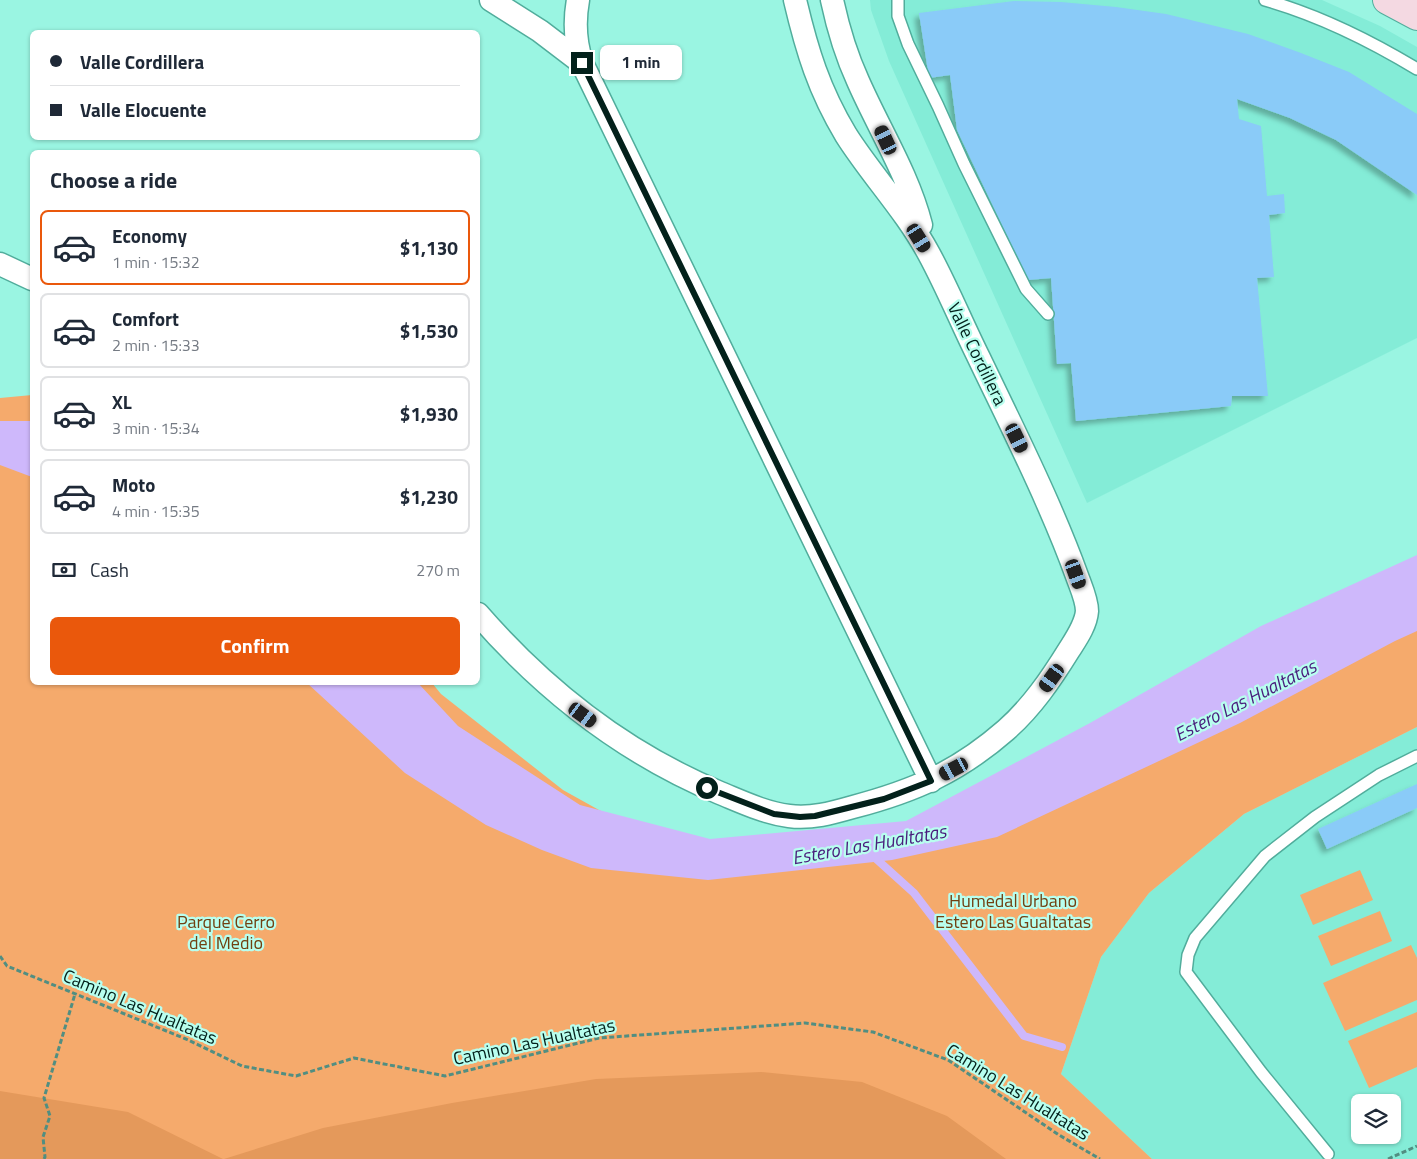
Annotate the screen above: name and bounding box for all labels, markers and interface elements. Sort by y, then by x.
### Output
callout: 1 min [600,46,682,80]
text: Valle Cordillera [80,47,204,76]
text: 1 min [622,50,660,74]
route end [571,52,593,74]
text: Valle Elocuente [80,95,206,124]
car [872,123,899,157]
text: Choose a ride [50,163,177,197]
text: Economy [112,221,187,250]
car [904,221,933,255]
icon: car [52,225,97,270]
text: $1,130 [400,233,458,262]
text: 1 min · 15:32 [112,250,200,274]
street label: Valle Cordillera [941,298,1014,410]
text: Comfort [112,304,179,333]
icon: car [52,308,97,353]
text: $1,530 [400,316,458,345]
text: 2 min · 15:33 [112,333,200,357]
text: XL [112,387,132,416]
icon: car [52,391,97,436]
text: $1,930 [400,399,458,428]
text: 3 min · 15:34 [112,416,200,440]
car [1003,421,1030,455]
text: Moto [112,470,155,499]
icon: car [52,474,97,519]
text: $1,230 [400,482,458,511]
text: 4 min · 15:35 [112,499,200,523]
text: Cash [90,555,129,584]
icon: cash [50,556,78,584]
car [1063,557,1088,591]
text: 270 m [416,558,460,582]
button: Confirm [50,617,460,675]
water label: Estero Las Hualtatas [1169,650,1322,748]
car [1037,661,1066,695]
car [566,700,599,730]
car [937,755,970,783]
route start [696,777,718,799]
water label: Estero Las Hualtatas [790,815,950,871]
park label: Humedal Urbano Estero Las Gualtatas [935,887,1091,935]
park label: Parque Cerro del Medio [177,908,275,956]
street label: Camino Las Hualtatas [59,962,221,1051]
street label: Camino Las Hualtatas [450,1011,617,1072]
street label: Camino Las Hualtatas [941,1036,1095,1147]
map controls [1351,1094,1401,1144]
button: layers [1351,1094,1401,1144]

